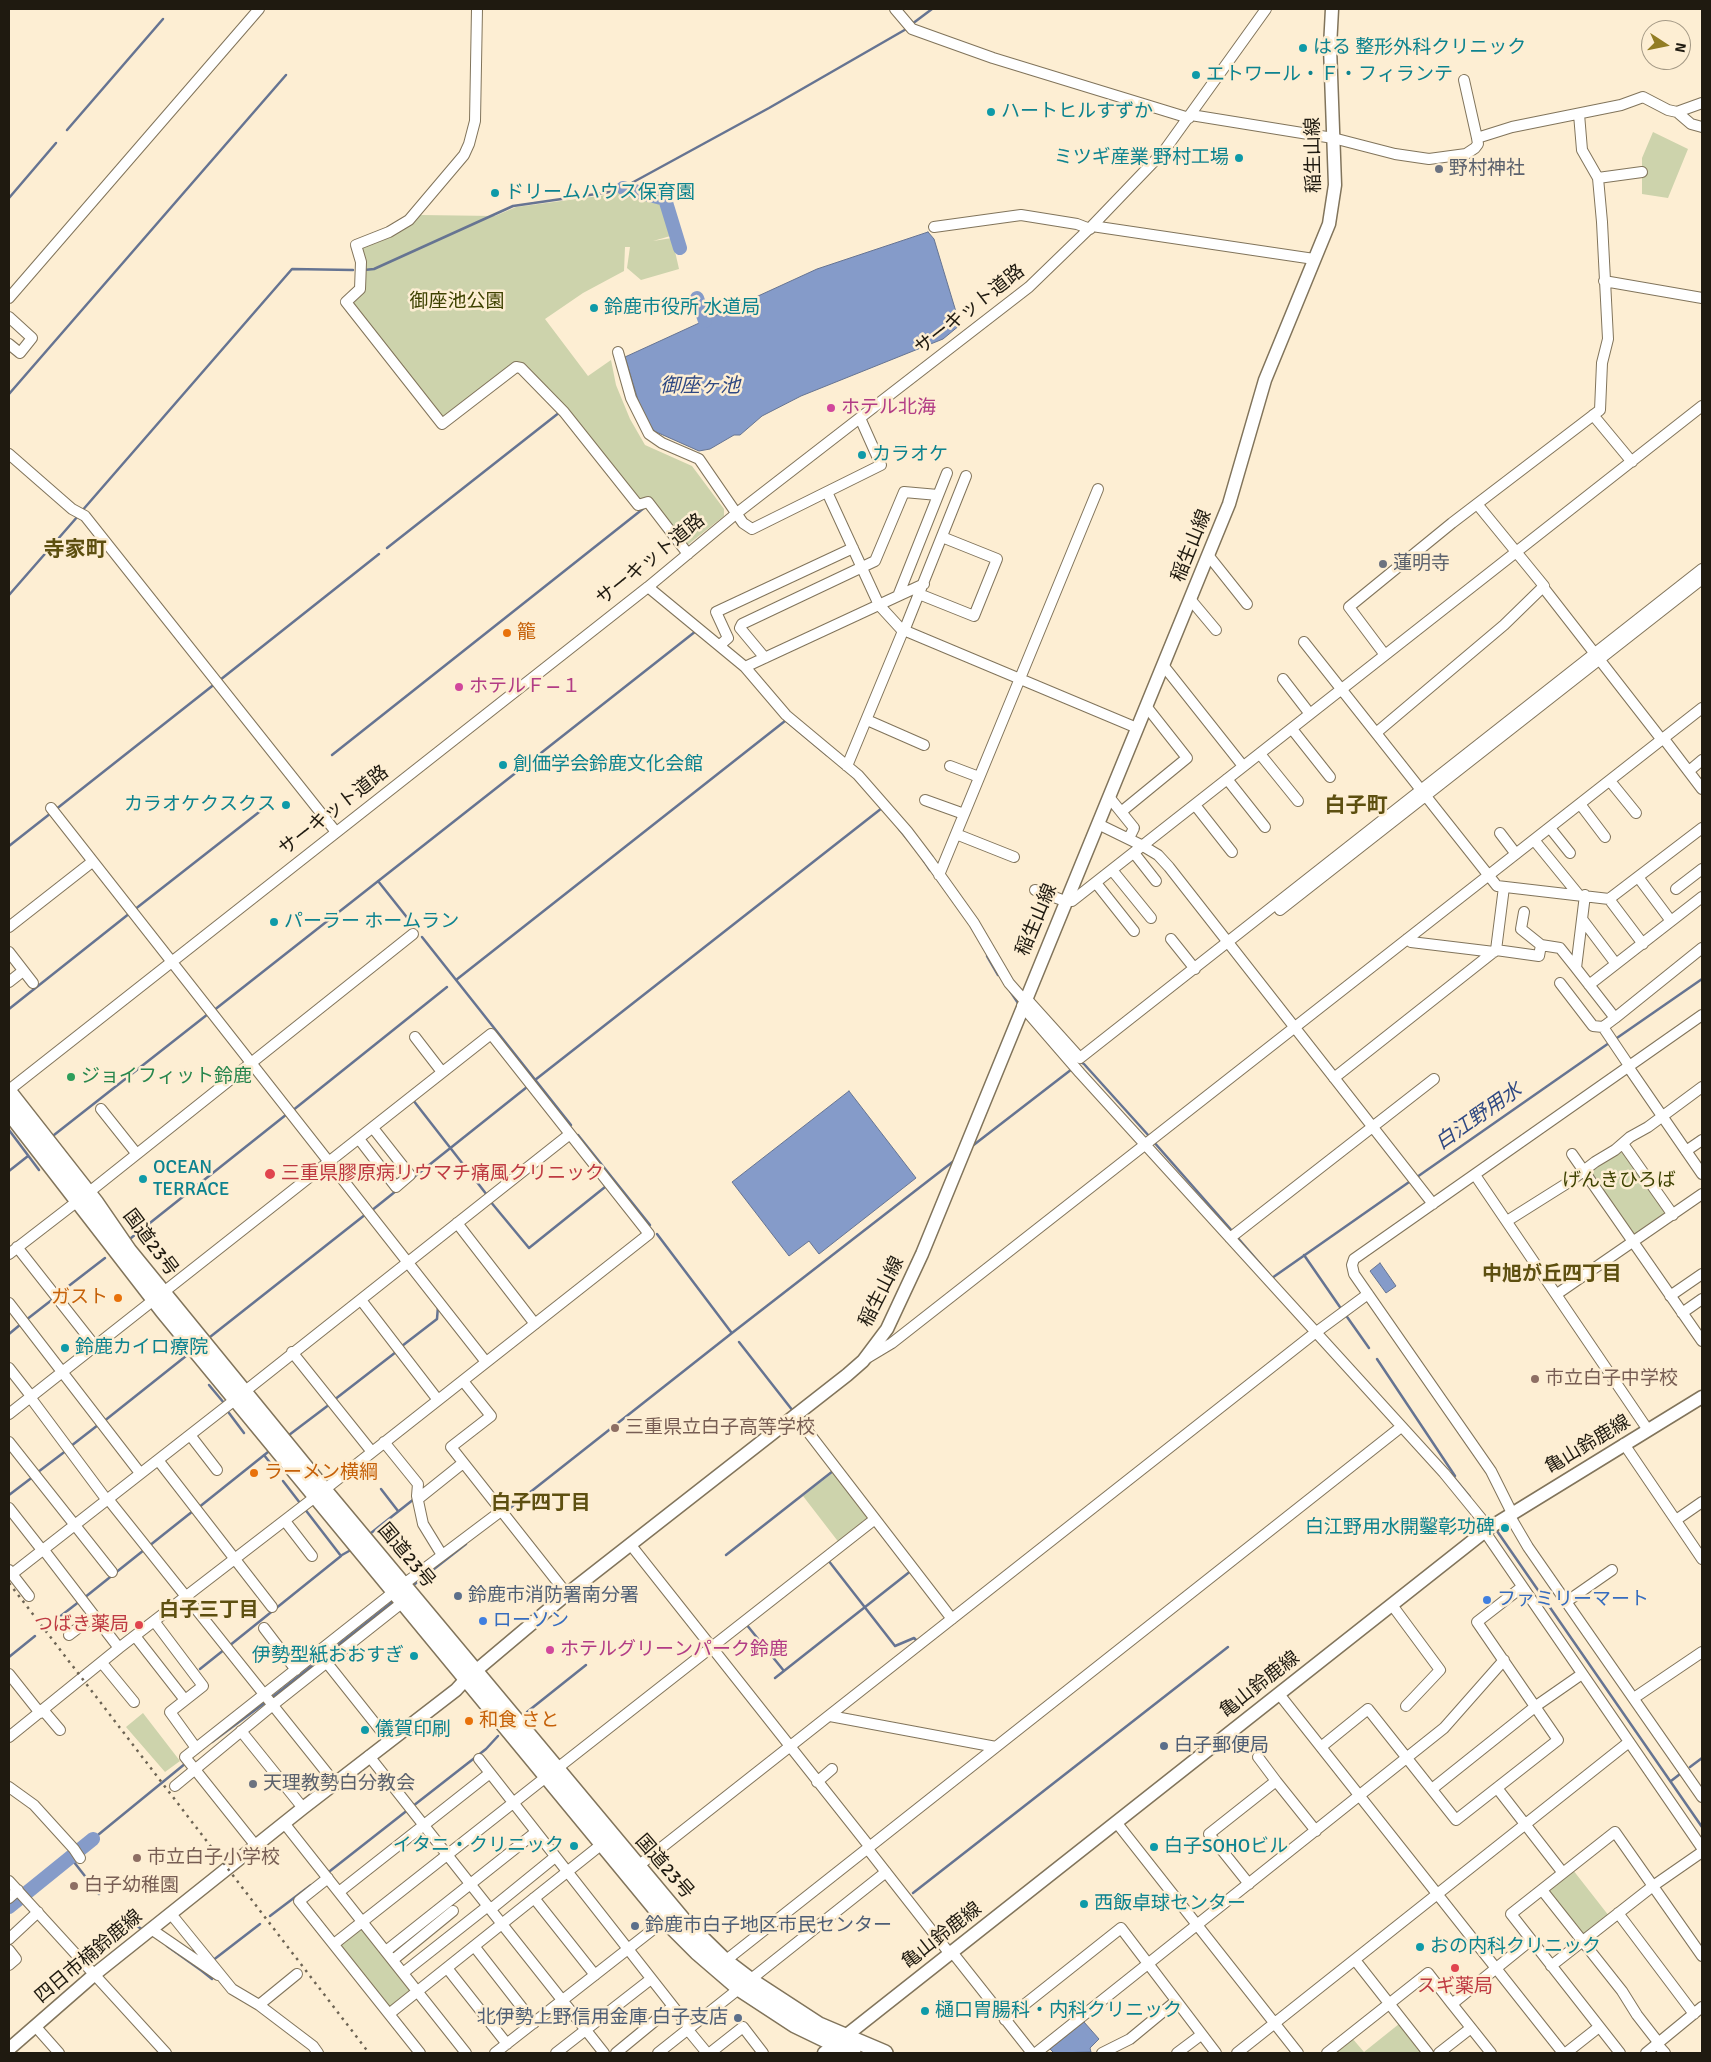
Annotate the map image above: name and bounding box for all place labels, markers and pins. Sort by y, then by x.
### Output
place label: はる 整形外科クリニック [1313,37,1526,59]
marker: はる 整形外科クリニック [1297,42,1309,54]
place label: エトワール・Ｆ・フィランテ [1206,64,1453,86]
marker: エトワール・Ｆ・フィランテ [1190,69,1202,81]
place label: ハートヒルすずか [1001,101,1153,123]
marker: ハートヒルすずか [985,106,997,118]
place label: ミツギ産業 野村工場 [1054,147,1229,169]
marker: ミツギ産業 野村工場 [1233,152,1245,164]
place label: 野村神社 [1449,158,1525,180]
marker: 野村神社 [1433,163,1445,175]
place label: ドリームハウス保育園 [505,182,695,204]
marker: ドリームハウス保育園 [489,187,501,199]
place label: 鈴鹿市役所 水道局 [604,297,760,319]
marker: 鈴鹿市役所 水道局 [588,302,600,314]
place label: ホテル北海 [841,397,936,419]
marker: ホテル北海 [825,402,837,414]
place label: カラオケ [872,444,948,466]
marker: カラオケ [856,449,868,461]
place label: 蓮明寺 [1393,553,1450,575]
marker: 蓮明寺 [1377,558,1389,570]
place label: 籠 [517,622,536,644]
marker: 籠 [501,627,513,639]
place label: ホテルＦ―１ [469,676,580,698]
marker: ホテルＦ―１ [453,681,465,693]
place label: 創価学会鈴鹿文化会館 [513,754,703,776]
marker: 創価学会鈴鹿文化会館 [497,759,509,771]
place label: カラオケクスクス [124,794,276,816]
marker: カラオケクスクス [280,799,292,811]
place label: パーラー ホームラン [284,911,459,933]
marker: パーラー ホームラン [268,916,280,928]
place label: ジョイフィット鈴鹿 [81,1066,252,1088]
marker: ジョイフィット鈴鹿 [65,1071,77,1083]
place label: OCEAN TERRACE [153,1157,230,1201]
place label: 三重県膠原病リウマチ痛風クリニック [281,1163,604,1185]
marker: 三重県膠原病リウマチ痛風クリニック [263,1167,277,1181]
marker: OCEAN TERRACE [137,1173,149,1185]
place label: ガスト [51,1287,108,1309]
marker: ガスト [112,1292,124,1304]
place label: 鈴鹿カイロ療院 [75,1337,208,1359]
marker: 鈴鹿カイロ療院 [59,1342,71,1354]
place label: 市立白子中学校 [1545,1368,1678,1390]
marker: 市立白子中学校 [1529,1373,1541,1385]
place label: 三重県立白子高等学校 [625,1417,815,1439]
marker: 三重県立白子高等学校 [609,1422,621,1434]
place label: ラーメン横綱 [264,1462,378,1484]
marker: ラーメン横綱 [248,1467,260,1479]
place label: 白江野用水開鑿彰功碑 [1305,1517,1495,1539]
marker: 白江野用水開鑿彰功碑 [1499,1522,1511,1534]
place label: 鈴鹿市消防署南分署 [468,1585,639,1607]
place label: ファミリーマート [1497,1589,1649,1611]
marker: 鈴鹿市消防署南分署 [452,1590,464,1602]
marker: ファミリーマート [1481,1594,1493,1606]
place label: ローソン [493,1610,569,1632]
place label: つばき薬局 [34,1614,129,1636]
marker: ローソン [477,1615,489,1627]
marker: つばき薬局 [133,1619,145,1631]
place label: ホテルグリーンパーク鈴鹿 [560,1639,788,1661]
marker: ホテルグリーンパーク鈴鹿 [544,1644,556,1656]
place label: 伊勢型紙おおすぎ [252,1645,404,1667]
marker: 伊勢型紙おおすぎ [408,1650,420,1662]
place label: 和食 さと [479,1710,559,1732]
marker: 和食 さと [463,1715,475,1727]
place label: 儀賀印刷 [375,1719,451,1741]
marker: 儀賀印刷 [359,1724,371,1736]
place label: 白子郵便局 [1174,1735,1269,1757]
marker: 白子郵便局 [1158,1740,1170,1752]
place label: 天理教勢白分教会 [263,1773,415,1795]
marker: 天理教勢白分教会 [247,1778,259,1790]
place label: イタニ・クリニック [393,1835,564,1857]
place label: 白子SOHOビル [1164,1836,1288,1858]
marker: イタニ・クリニック [568,1840,580,1852]
marker: 白子SOHOビル [1148,1841,1160,1853]
place label: 市立白子小学校 [147,1847,280,1869]
marker: 市立白子小学校 [131,1852,143,1864]
place label: 白子幼稚園 [84,1875,179,1897]
marker: 白子幼稚園 [68,1880,80,1892]
place label: 西飯卓球センター [1094,1893,1246,1915]
marker: 西飯卓球センター [1078,1898,1090,1910]
place label: 鈴鹿市白子地区市民センター [645,1915,892,1937]
marker: 鈴鹿市白子地区市民センター [629,1920,641,1932]
place label: おの内科クリニック [1430,1936,1601,1958]
marker: おの内科クリニック [1414,1941,1426,1953]
marker: スギ薬局 [1449,1962,1461,1974]
place label: スギ薬局 [1417,1976,1493,1998]
place label: 樋口胃腸科・内科クリニック [935,2000,1182,2022]
marker: 樋口胃腸科・内科クリニック [919,2005,931,2017]
place label: 北伊勢上野信用金庫 白子支店 [477,2007,728,2029]
marker: 北伊勢上野信用金庫 白子支店 [732,2012,744,2024]

